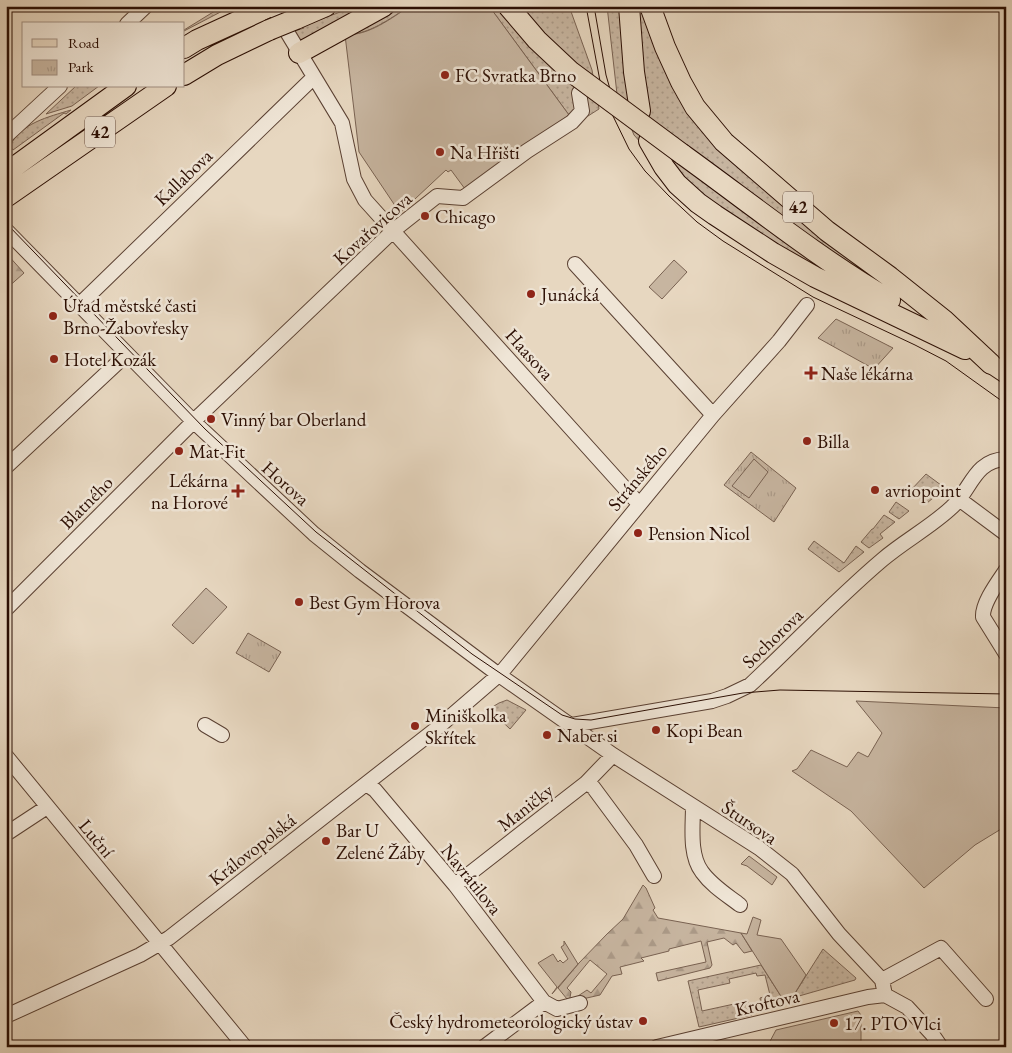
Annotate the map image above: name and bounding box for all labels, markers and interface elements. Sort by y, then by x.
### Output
legend [22,22,185,88]
text: Road [68,33,100,52]
text: Park [68,57,95,76]
place label: FC Svratka Brno [455,63,576,88]
marker: FC Svratka Brno [439,69,451,81]
road number: 42 [85,116,115,148]
place label: Na Hřišti [450,140,520,165]
street label: Kallabova [149,143,218,211]
marker: Na Hřišti [434,146,446,158]
street label: Kovařovicova [327,186,417,271]
road number: 42 [783,192,813,222]
place label: Chicago [435,204,496,229]
marker: Chicago [419,210,431,222]
place label: Junácká [539,282,600,307]
marker: Junácká [525,288,537,300]
place label: Úřad městské časti Brno-Žabovřesky [63,293,197,340]
marker: Úřad městské časti Brno-Žabovřesky [47,310,59,322]
street label: Haasova [500,323,560,386]
place label: Hotel Kozák [64,347,157,372]
marker: Hotel Kozák [48,353,60,365]
place label: Naše lékárna [821,361,914,386]
marker: Naše lékárna [805,367,817,379]
place label: Vinný bar Oberland [221,407,367,432]
marker: Vinný bar Oberland [205,413,217,425]
place label: Billa [817,429,850,454]
marker: Billa [801,435,813,447]
street label: Stránského [602,438,673,516]
place label: Mat-Fit [189,439,245,464]
marker: Mat-Fit [173,445,185,457]
street label: Horova [257,455,315,512]
place label: Lékárna na Horové [151,468,228,515]
street label: Blatného [54,470,118,534]
place label: avriopoint [885,478,961,503]
marker: avriopoint [869,484,881,496]
marker: Lékárna na Horové [232,485,244,497]
place label: Pension Nicol [648,521,750,546]
marker: Pension Nicol [632,527,644,539]
place label: Best Gym Horova [309,590,441,615]
marker: Best Gym Horova [293,596,305,608]
street label: Sochorova [736,603,809,674]
place label: Miniškolka Skřítek [425,703,507,750]
place label: Kopi Bean [666,718,743,743]
marker: Miniškolka Skřítek [409,720,421,732]
place label: Naber si [557,723,618,748]
marker: Kopi Bean [650,724,662,736]
marker: Naber si [541,729,553,741]
street label: Maničky [492,777,559,837]
street label: Štursova [717,795,783,850]
street label: Královopolská [204,807,301,891]
street label: Luční [73,814,120,863]
place label: Bar U Zelené Žáby [336,818,425,865]
marker: Bar U Zelené Žáby [320,835,332,847]
street label: Navrátilova [435,839,508,920]
street label: Kroftova [732,983,802,1022]
place label: Český hydrometeorologický ústav [389,1009,634,1034]
place label: 17. PTO Vlci [844,1011,942,1036]
marker: Český hydrometeorologický ústav [637,1015,649,1027]
marker: 17. PTO Vlci [828,1017,840,1029]

